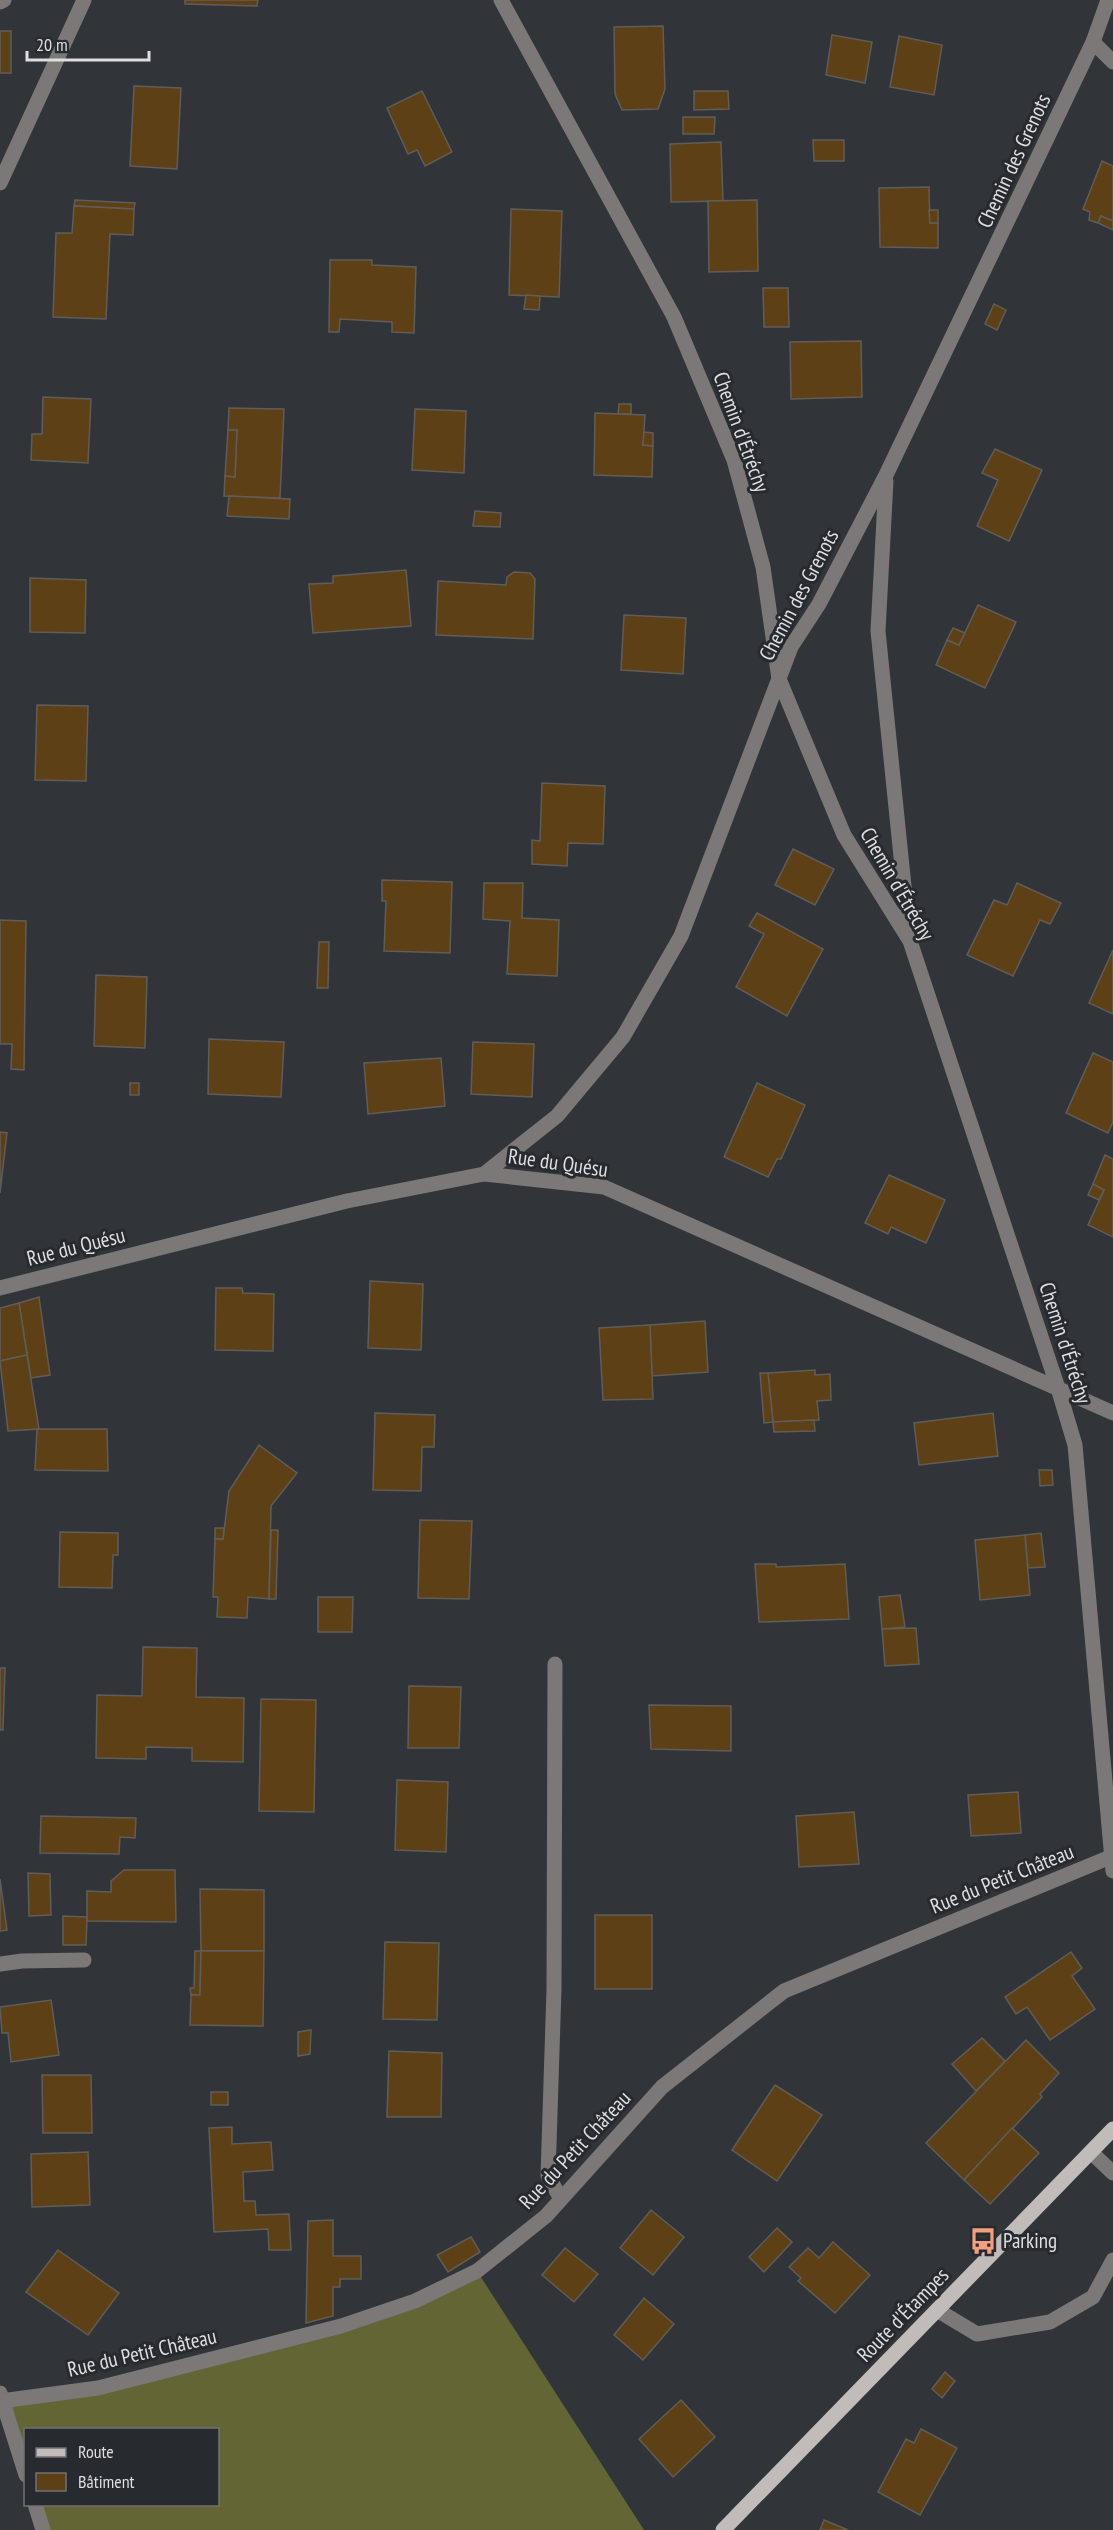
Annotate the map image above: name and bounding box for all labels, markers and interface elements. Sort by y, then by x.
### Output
scale bar [27,24,148,62]
text: 20 m [36,33,68,56]
street label: Chemin des Grenots [971,90,1056,232]
street label: Chemin d'Étréchy [707,368,776,496]
street label: Chemin des Grenots [753,525,844,665]
street label: Chemin d'Étréchy [854,822,941,945]
street label: Rue du Quésu [506,1142,610,1183]
street label: Rue du Quésu [24,1221,128,1272]
street label: Chemin d'Étréchy [1033,1279,1098,1407]
street label: Rue du Petit Château [926,1838,1077,1920]
street label: Rue du Petit Château [513,2085,636,2214]
bus stop icon: Parking [968,2226,998,2256]
place label: Parking [1003,2227,1057,2254]
street label: Route d'Étampes [851,2262,954,2367]
street label: Rue du Petit Château [65,2322,219,2383]
legend [24,2428,219,2506]
text: Route [78,2440,114,2463]
text: Bâtiment [78,2470,135,2493]

